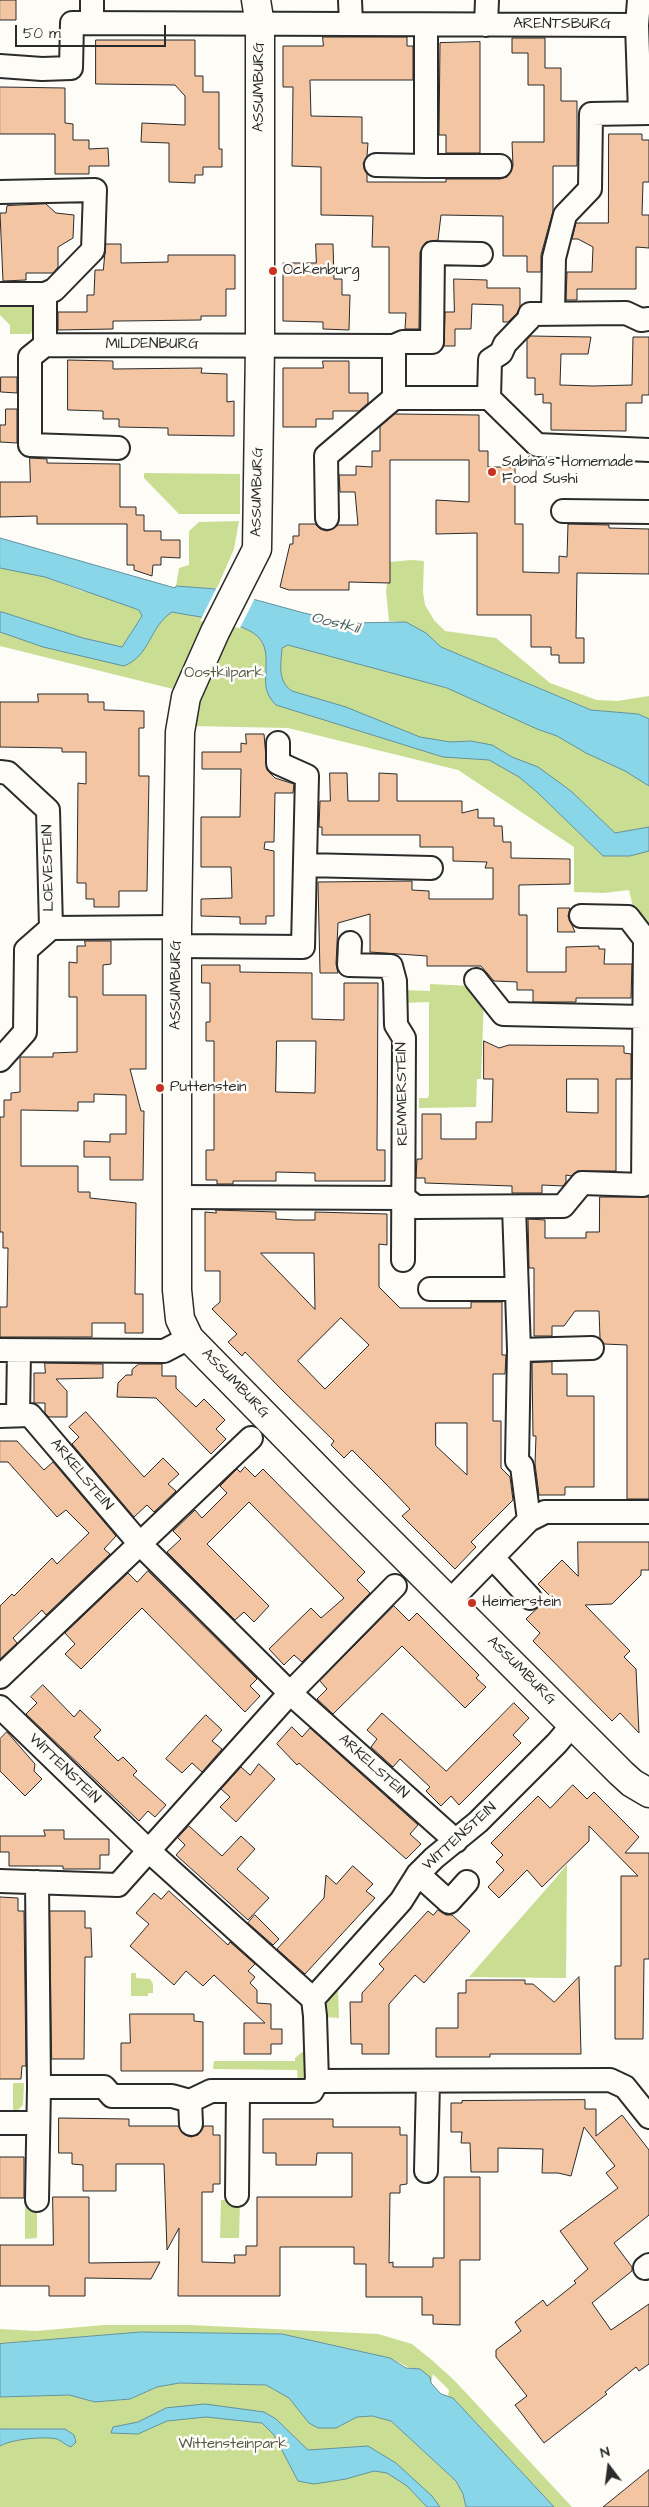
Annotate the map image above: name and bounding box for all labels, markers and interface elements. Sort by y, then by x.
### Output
scale bar [18,15,169,47]
street label: ARENTSBURG [513,16,611,34]
text: 50 m [23,23,61,44]
street label: ASSUMBURG [251,42,269,132]
place label: Ockenburg [283,262,359,280]
marker: Ockenburg [267,265,279,277]
street label: MILDENBURG [105,336,199,354]
street label: ASSUMBURG [248,447,268,537]
place label: Sabina's Homemade Food Sushi [502,454,633,489]
marker: Sabina's Homemade Food Sushi [486,466,498,478]
water label: Oostkil [309,609,361,639]
park label: Oostkilpark [184,665,264,683]
street label: LOEVESTEIN [39,824,59,912]
street label: ASSUMBURG [168,940,186,1030]
street label: REMMERSTEIN [393,1042,413,1146]
place label: Puttenstein [170,1079,246,1097]
marker: Puttenstein [154,1082,166,1094]
street label: ASSUMBURG [197,1345,273,1423]
street label: ARKELSTEIN [46,1435,116,1515]
place label: Heimerstein [482,1594,561,1612]
marker: Heimerstein [466,1597,478,1609]
street label: ASSUMBURG [483,1633,559,1709]
street label: WITTENSTEIN [24,1730,104,1808]
street label: ARKELSTEIN [334,1731,412,1803]
street label: WITTENSTEIN [419,1799,501,1875]
park label: Wittensteinpark [178,2436,288,2454]
north arrow [584,2442,634,2492]
text: N [598,2442,612,2463]

